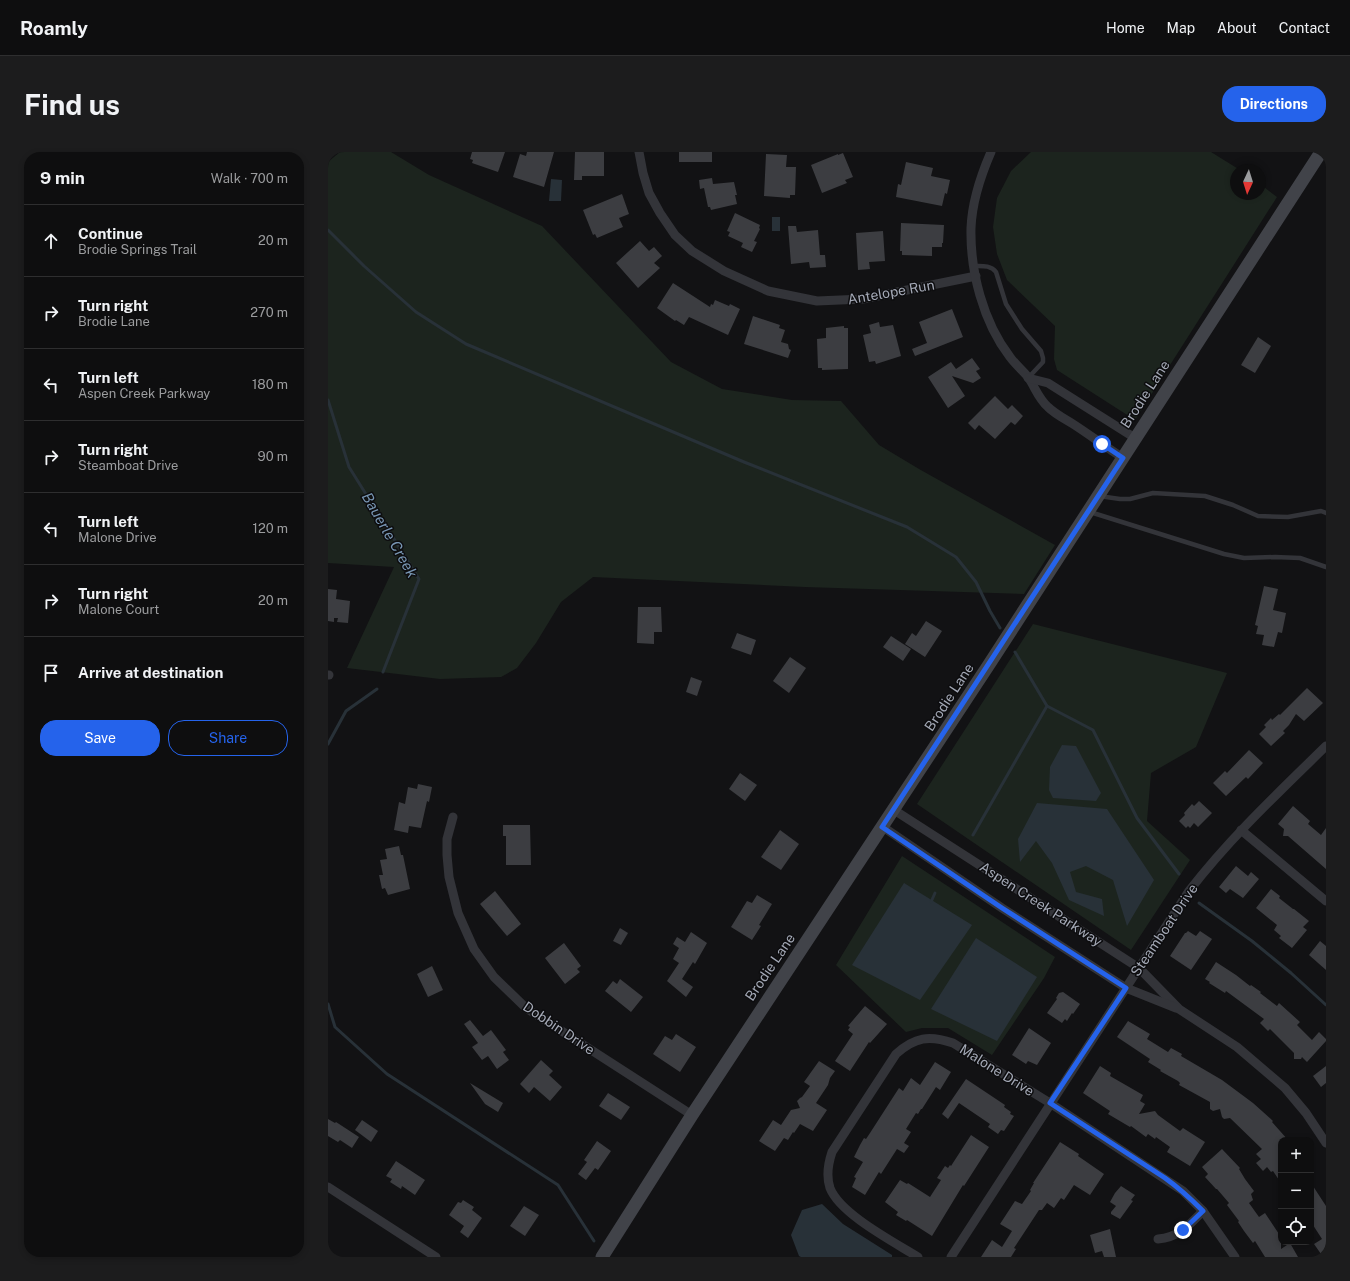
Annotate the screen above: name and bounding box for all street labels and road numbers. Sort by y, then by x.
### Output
street label: Antelope Run [846,276,936,308]
street label: Brodie Lane [1117,357,1173,431]
street label: Brodie Lane [921,660,977,734]
street label: Aspen Creek Parkway [977,858,1106,950]
street label: Steamboat Drive [1127,881,1201,979]
street label: Brodie Lane [742,930,798,1004]
street label: Dobbin Drive [520,998,598,1058]
street label: Malone Drive [957,1041,1037,1099]

